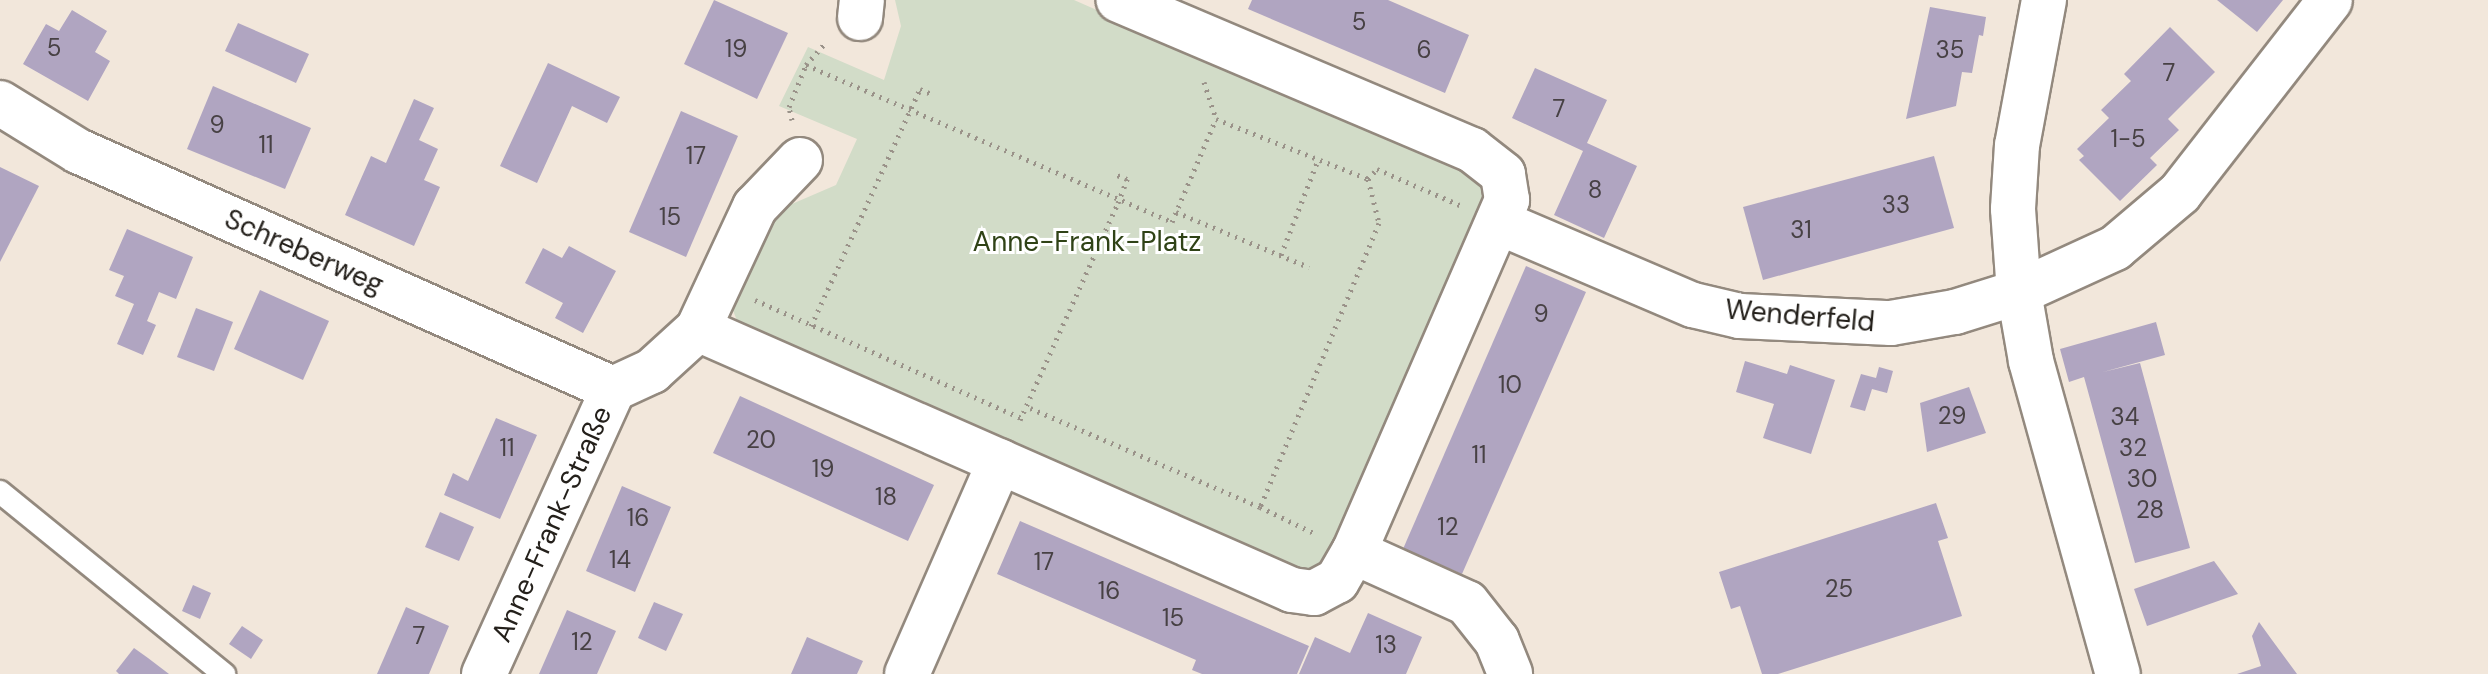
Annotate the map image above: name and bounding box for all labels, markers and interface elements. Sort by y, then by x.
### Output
house number: 5 [1352,8,1366,36]
house number: 5 [47,34,61,62]
house number: 19 [725,35,747,63]
house number: 6 [1416,36,1432,64]
house number: 35 [1936,36,1964,64]
house number: 7 [2163,59,2175,87]
house number: 7 [1553,95,1565,123]
house number: 9 [209,111,225,139]
house number: 1-5 [2110,125,2146,153]
house number: 11 [259,131,273,159]
house number: 17 [686,142,706,170]
house number: 8 [1588,176,1602,204]
house number: 33 [1882,191,1910,219]
street label: Schreberweg [219,202,389,302]
house number: 15 [659,203,681,231]
house number: 31 [1790,216,1812,244]
park label: Anne-Frank-Platz [973,225,1201,259]
street label: Wenderfeld [1724,293,1876,339]
house number: 9 [1533,300,1549,328]
house number: 10 [1498,371,1522,399]
street label: Anne-Frank-Straße [485,401,619,647]
house number: 29 [1938,402,1966,430]
house number: 34 [2111,403,2139,431]
house number: 20 [746,426,776,454]
house number: 11 [500,434,514,462]
house number: 32 [2119,434,2147,462]
house number: 11 [1472,441,1486,469]
house number: 19 [812,455,834,483]
house number: 30 [2127,465,2157,493]
house number: 18 [875,483,897,511]
house number: 28 [2136,496,2164,524]
house number: 16 [627,504,649,532]
house number: 12 [1437,513,1459,541]
house number: 14 [609,546,631,574]
house number: 17 [1034,548,1054,576]
house number: 25 [1825,575,1853,603]
house number: 16 [1098,577,1120,605]
house number: 15 [1162,604,1184,632]
house number: 7 [413,622,425,650]
house number: 12 [571,628,593,656]
house number: 13 [1375,631,1397,659]

